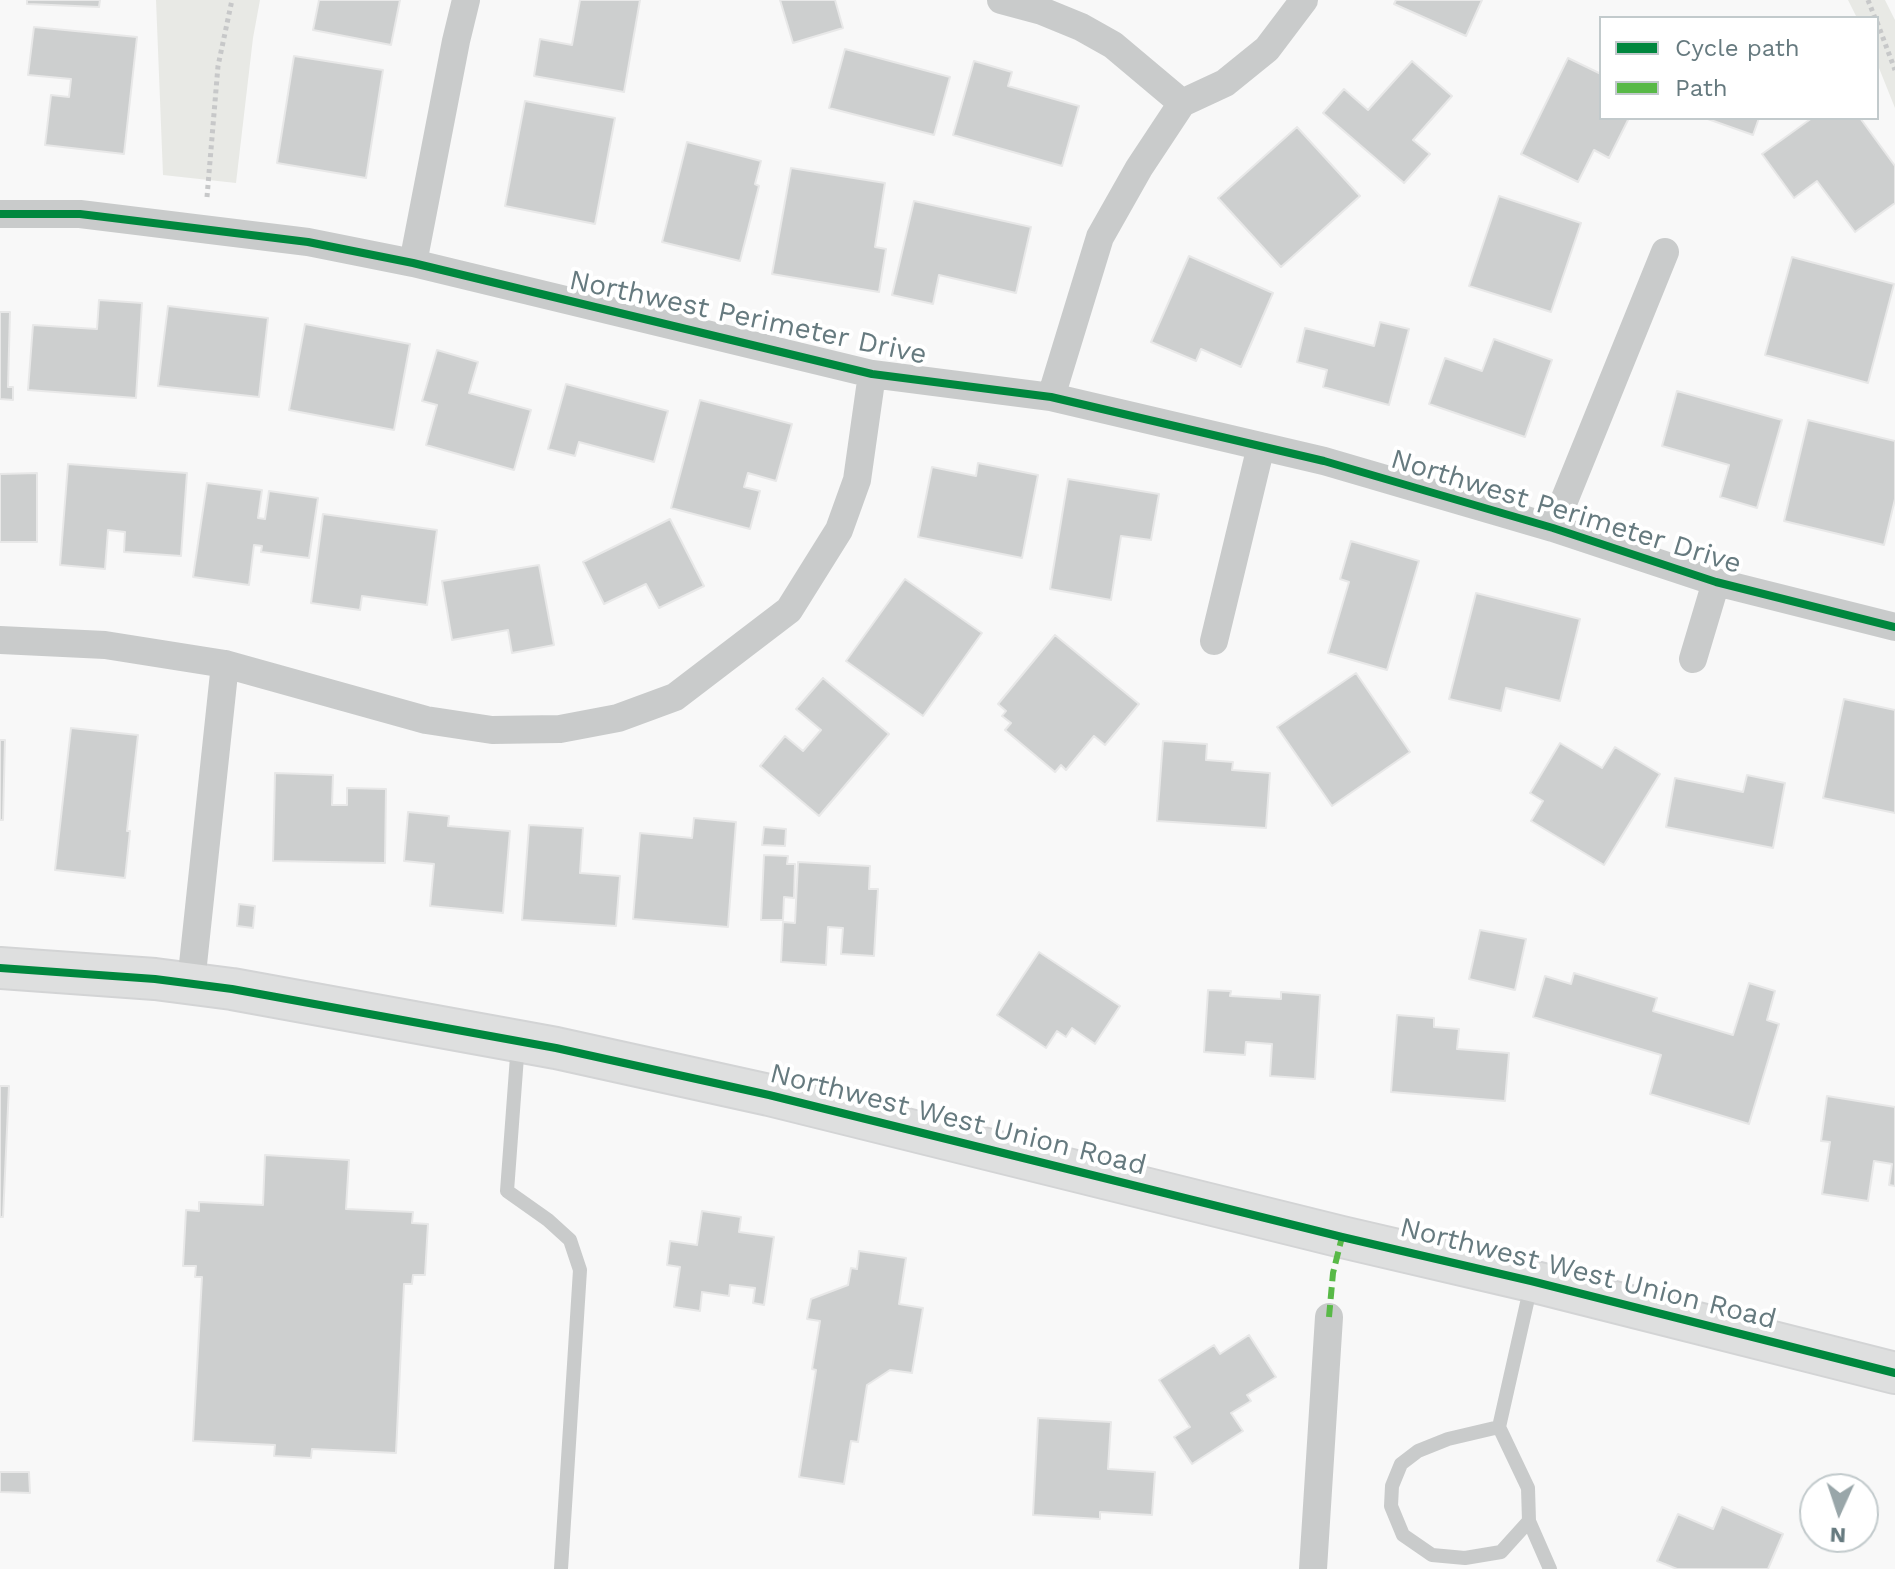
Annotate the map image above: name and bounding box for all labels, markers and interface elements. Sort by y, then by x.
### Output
legend [1599,16,1879,120]
text: Cycle path [1675,34,1800,62]
text: Path [1675,74,1728,102]
street label: Northwest Perimeter Drive [566,264,930,372]
street label: Northwest Perimeter Drive [1387,443,1745,581]
street label: Northwest West Union Road [767,1057,1149,1183]
street label: Northwest West Union Road [1397,1211,1779,1337]
north arrow [1799,1473,1879,1553]
text: N [1829,1523,1847,1548]

